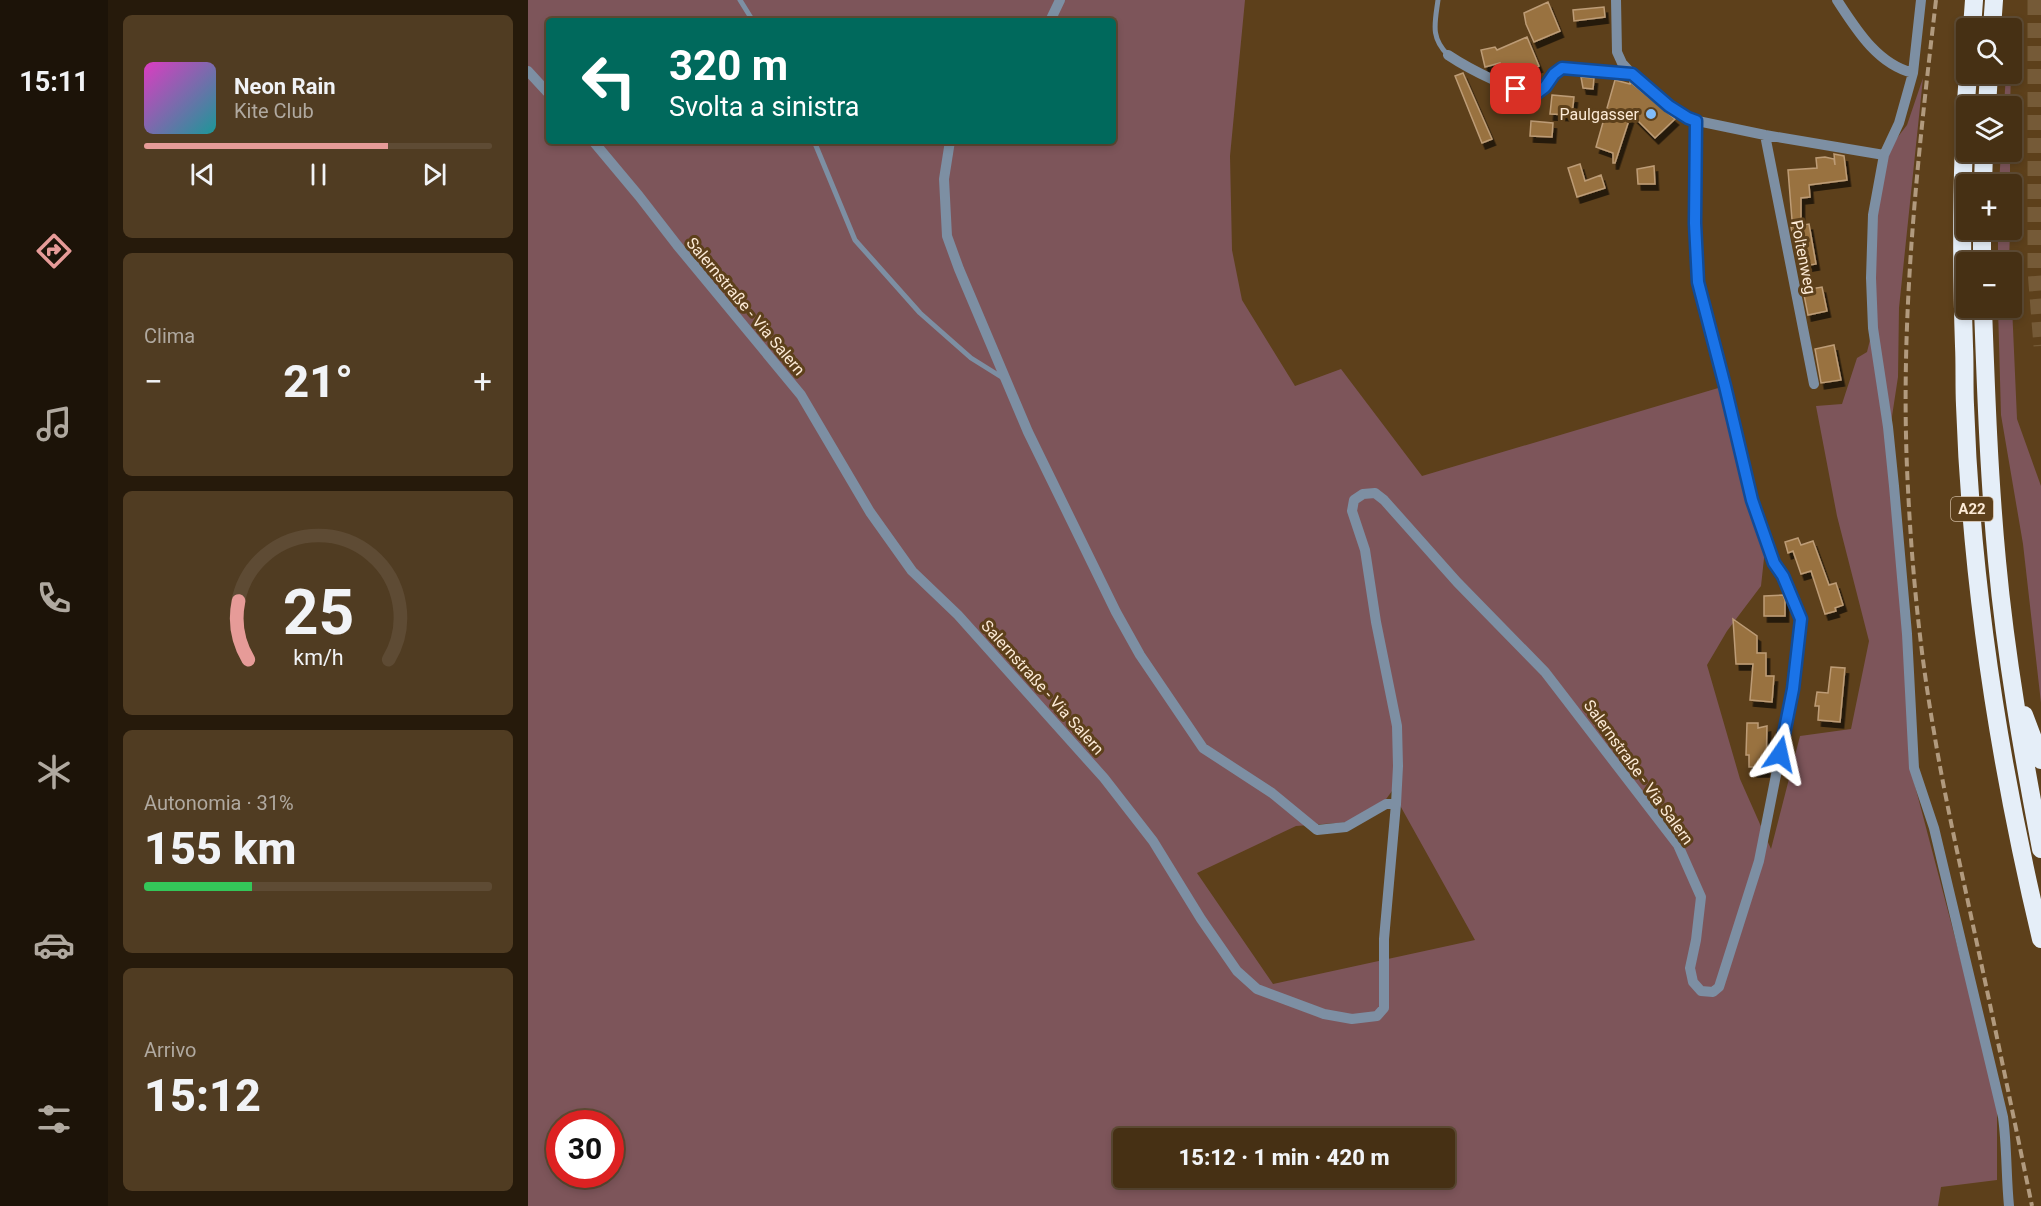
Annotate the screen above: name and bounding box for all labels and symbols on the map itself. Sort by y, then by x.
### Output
pin [1490,63,1541,114]
place label: Paulgasser [1559,105,1640,124]
marker: Paulgasser [1644,107,1658,121]
street label: Poltenweg [1787,218,1820,296]
street label: Salernstraße - Via Salern [682,234,809,379]
road number: A22 [1951,497,1993,521]
street label: Salernstraße - Via Salern [977,616,1108,758]
street label: Salernstraße - Via Salern [1580,696,1697,848]
position arrow [1748,722,1812,786]
speed limit sign: 30 [546,1110,624,1188]

